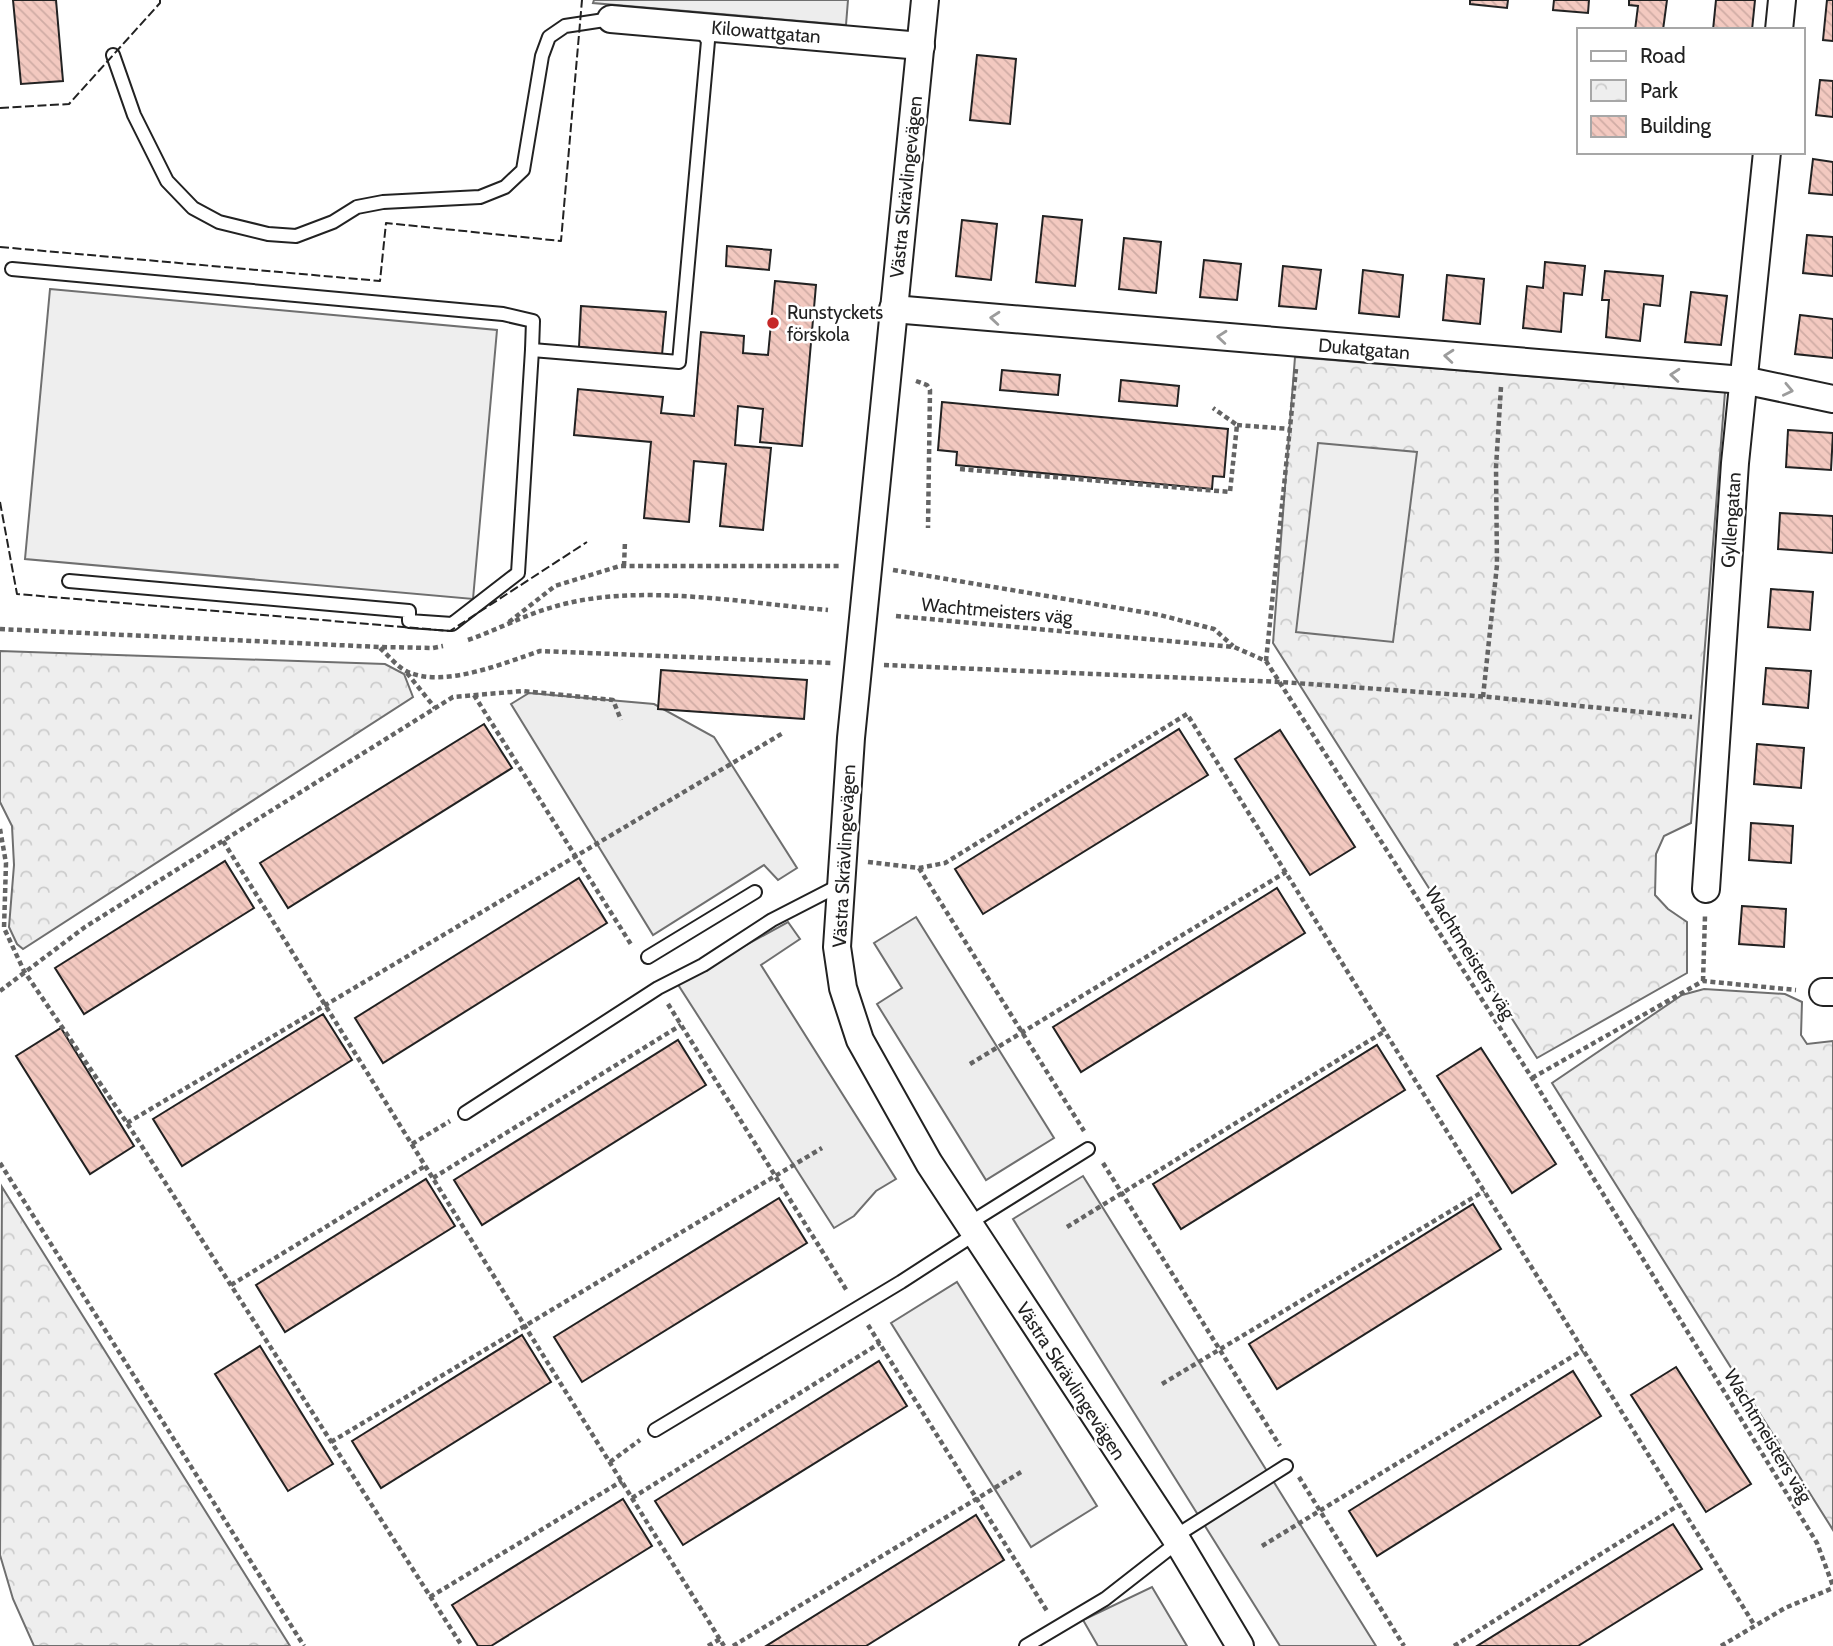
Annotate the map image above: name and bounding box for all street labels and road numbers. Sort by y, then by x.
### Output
street label: Kilowattgatan [710,16,822,48]
street label: Västra Skrävlingevägen [885,95,927,279]
street label: Dukatgatan [1317,334,1411,364]
street label: Gyllengatan [1716,471,1746,569]
street label: Wachtmeisters väg [920,593,1074,629]
street label: Västra Skrävlingevägen [828,764,860,948]
street label: Wachtmeisters väg [1420,883,1520,1024]
street label: Västra Skrävlingevägen [1011,1298,1131,1464]
street label: Wachtmeisters väg [1719,1365,1817,1507]

